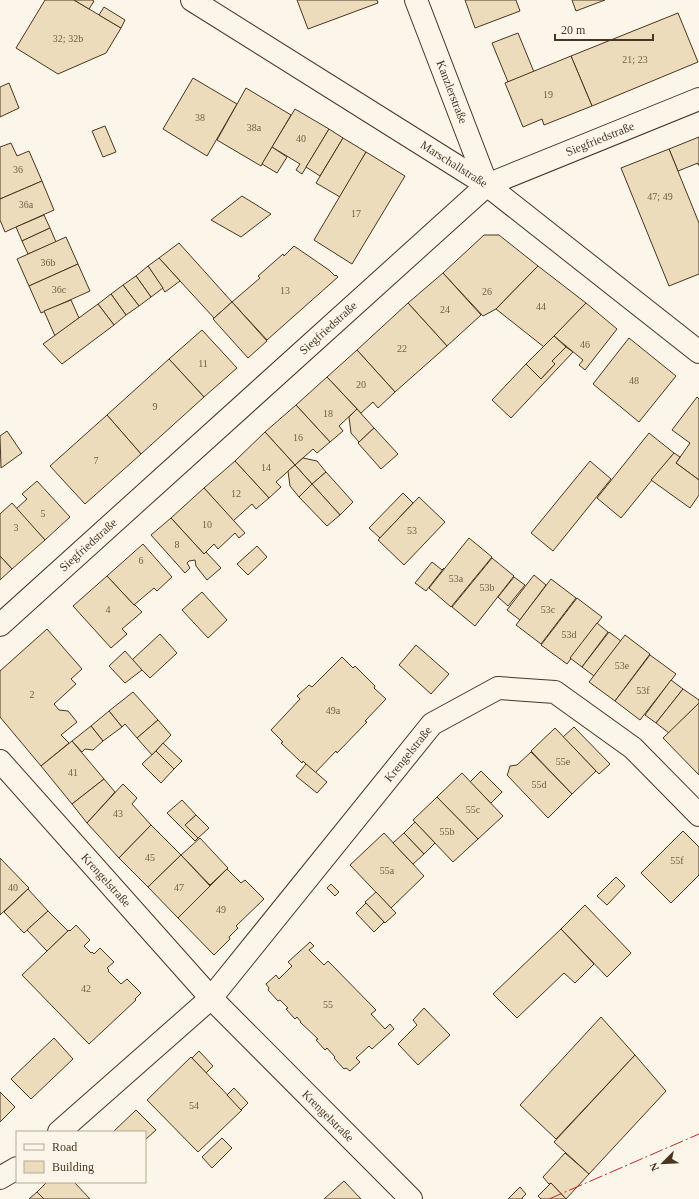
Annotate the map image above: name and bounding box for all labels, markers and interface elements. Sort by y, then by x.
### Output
scale bar [555,16,653,42]
text: 20 m [561,23,586,37]
house number: 32; 32b [53,33,83,44]
house number: 21; 23 [622,54,648,65]
street label: Kanzlerstraße [434,58,470,126]
house number: 19 [543,89,553,100]
house number: 38 [195,112,205,123]
street label: Siegfriedstraße [564,119,636,159]
house number: 38a [247,122,262,133]
house number: 40 [296,133,306,144]
street label: Marschallstraße [418,138,490,190]
house number: 36 [13,164,23,175]
house number: 47; 49 [647,191,673,202]
house number: 36a [19,199,34,210]
house number: 17 [351,208,361,219]
house number: 36b [41,257,56,268]
house number: 36c [52,284,67,295]
house number: 13 [280,285,290,296]
house number: 26 [482,286,492,297]
street label: Siegfriedstraße [296,298,360,358]
house number: 44 [536,301,546,312]
house number: 24 [440,304,450,315]
house number: 46 [580,339,590,350]
house number: 22 [397,343,407,354]
house number: 11 [198,358,208,369]
house number: 48 [629,375,639,386]
house number: 20 [356,379,366,390]
house number: 9 [153,401,158,412]
house number: 18 [323,408,333,419]
house number: 16 [293,432,303,443]
house number: 7 [94,455,99,466]
house number: 14 [261,462,271,473]
house number: 12 [231,488,241,499]
house number: 5 [41,508,46,519]
street label: Siegfriedstraße [56,515,120,575]
house number: 10 [202,519,212,530]
house number: 3 [14,522,19,533]
house number: 53 [407,525,417,536]
house number: 8 [175,539,180,550]
house number: 6 [139,555,144,566]
house number: 53a [449,573,464,584]
house number: 53b [480,582,495,593]
house number: 4 [106,604,111,615]
house number: 53c [541,604,556,615]
house number: 53d [562,629,577,640]
house number: 53e [615,660,630,671]
house number: 53f [636,685,650,696]
house number: 2 [30,689,35,700]
house number: 49a [326,705,341,716]
street label: Krengelstraße [381,723,435,785]
house number: 55e [556,756,571,767]
house number: 41 [68,767,78,778]
house number: 55d [532,779,547,790]
house number: 55c [466,804,481,815]
house number: 43 [113,808,123,819]
house number: 55b [440,826,455,837]
street label: Krengelstraße [78,850,134,910]
house number: 45 [145,852,155,863]
house number: 55f [670,855,684,866]
house number: 55a [380,865,395,876]
house number: 40 [8,882,18,893]
house number: 47 [174,882,184,893]
house number: 49 [216,904,226,915]
house number: 42 [81,983,91,994]
house number: 55 [323,999,333,1010]
street label: Krengelstraße [299,1087,357,1145]
house number: 54 [189,1100,199,1111]
legend [16,1131,146,1183]
text: Road [52,1140,77,1154]
north arrow [643,1143,683,1183]
text: Building [52,1160,94,1174]
text: N [647,1161,661,1173]

